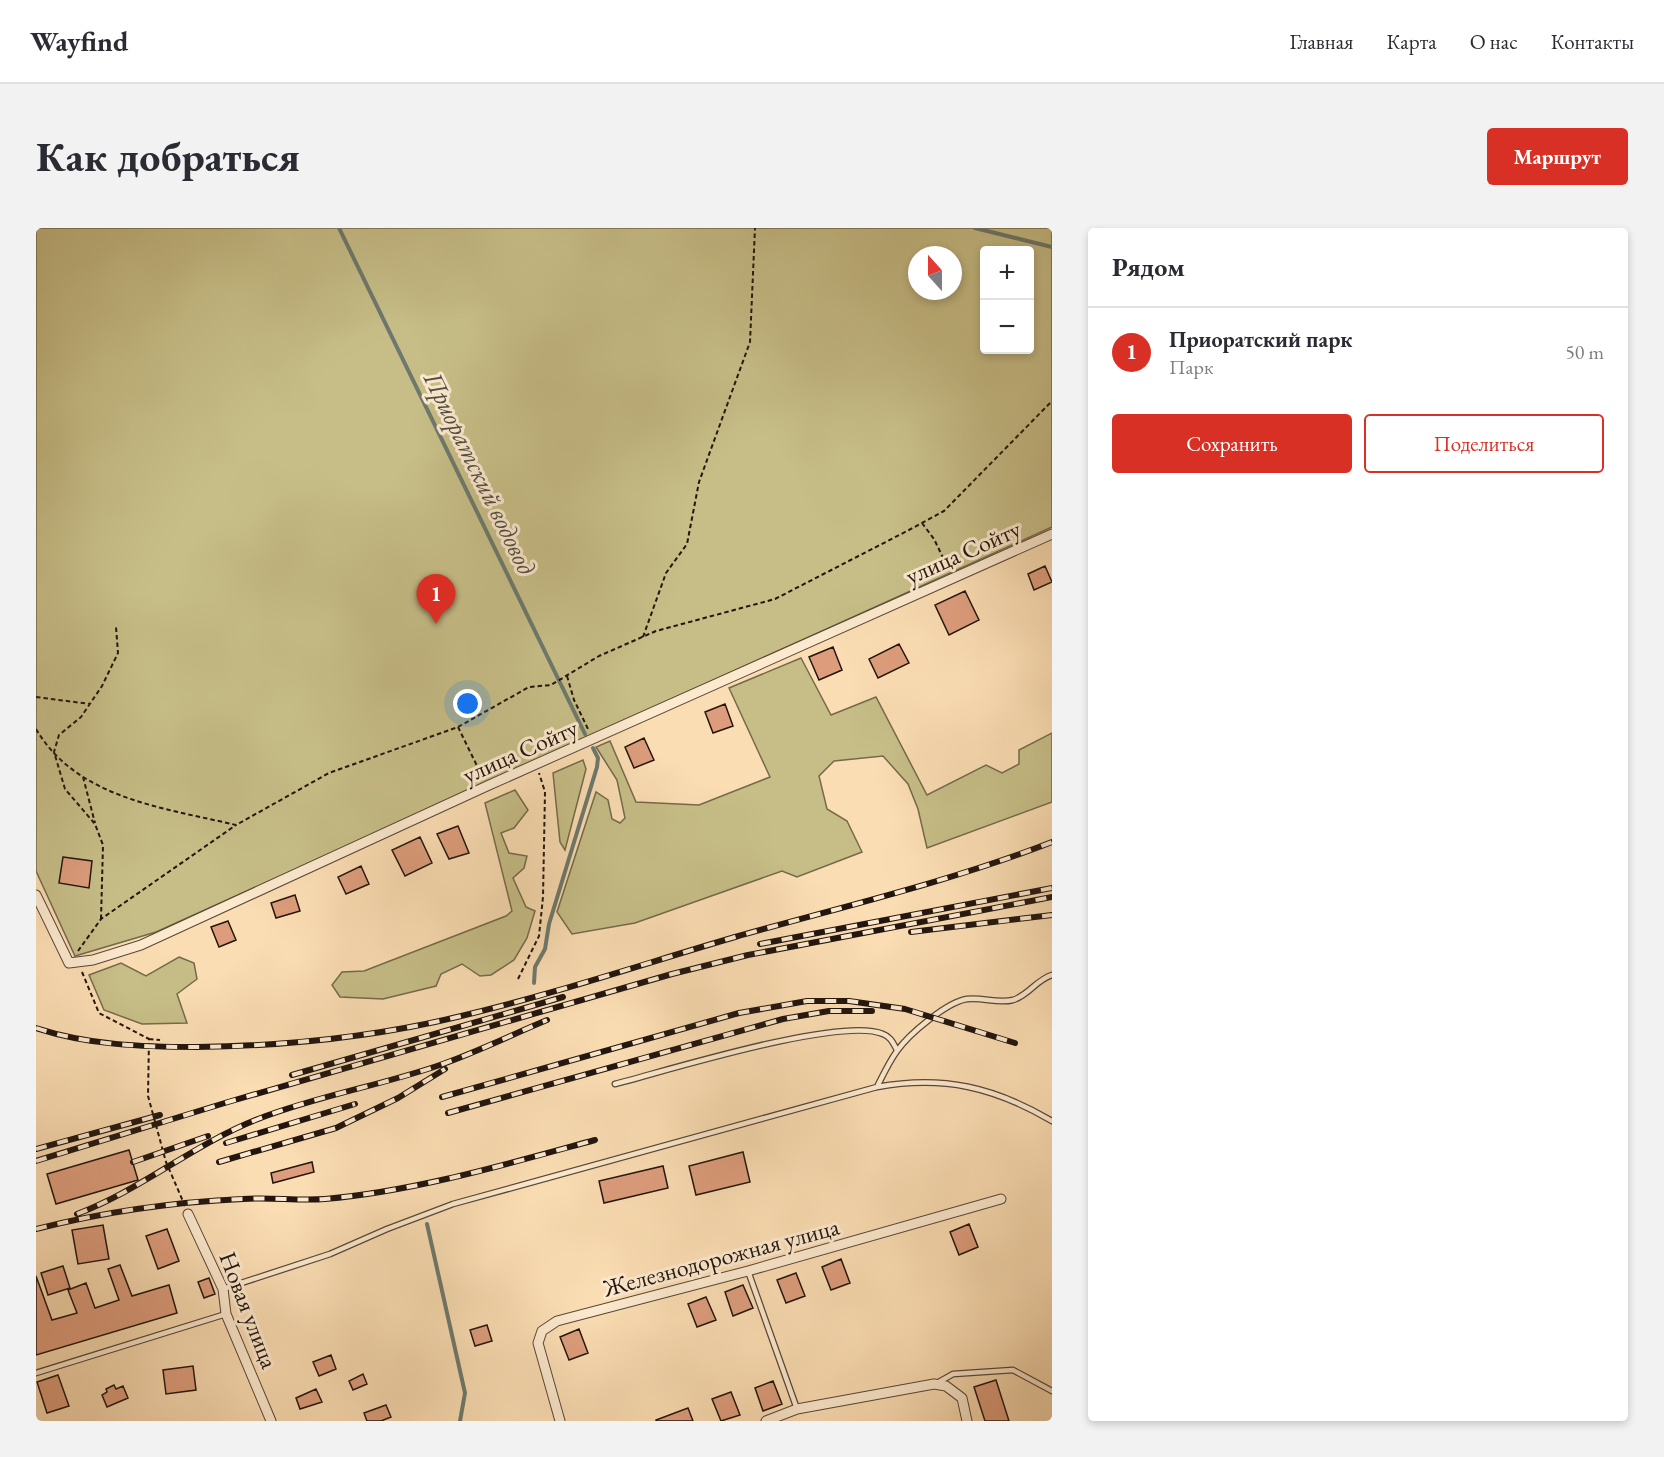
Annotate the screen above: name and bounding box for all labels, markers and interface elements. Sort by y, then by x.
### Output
text: Wayfind [30,23,128,59]
text: Главная [1289,28,1353,55]
text: Карта [1386,28,1437,55]
text: О нас [1470,28,1518,55]
text: Контакты [1551,28,1634,55]
button: Маршрут [1487,128,1628,185]
text: Как добраться [36,129,300,184]
north arrow [908,246,962,300]
map controls [980,246,1034,354]
button: + [980,246,1034,300]
text: Рядом [1112,250,1185,284]
button: − [980,300,1034,354]
text: Приоратский парк [1169,325,1352,354]
text: 1 [1126,339,1137,365]
text: 50 m [1565,339,1604,365]
text: Парк [1169,354,1213,380]
water label: Приоратский водовод [416,365,544,581]
button: Сохранить [1112,414,1352,473]
button: Поделиться [1364,414,1604,473]
street label: улица Сойту [901,513,1026,591]
pin: 1 [416,574,456,624]
your location [453,689,482,718]
street label: улица Сойту [458,712,583,790]
street label: Железнодорожная улица [599,1210,843,1304]
street label: Новая улица [213,1247,286,1373]

